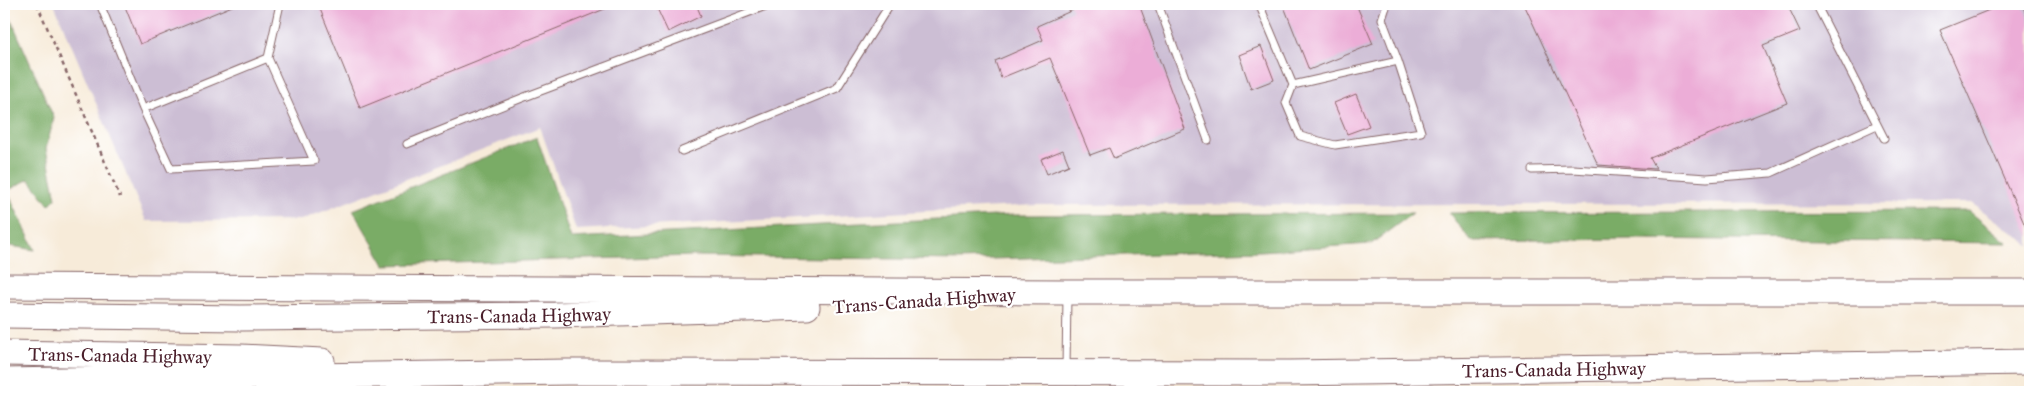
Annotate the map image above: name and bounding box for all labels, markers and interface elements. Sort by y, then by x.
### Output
street label: Trans-Canada Highway [832,283,1018,319]
street label: Trans-Canada Highway [427,302,612,328]
street label: Trans-Canada Highway [28,342,213,369]
street label: Trans-Canada Highway [1462,357,1647,382]

